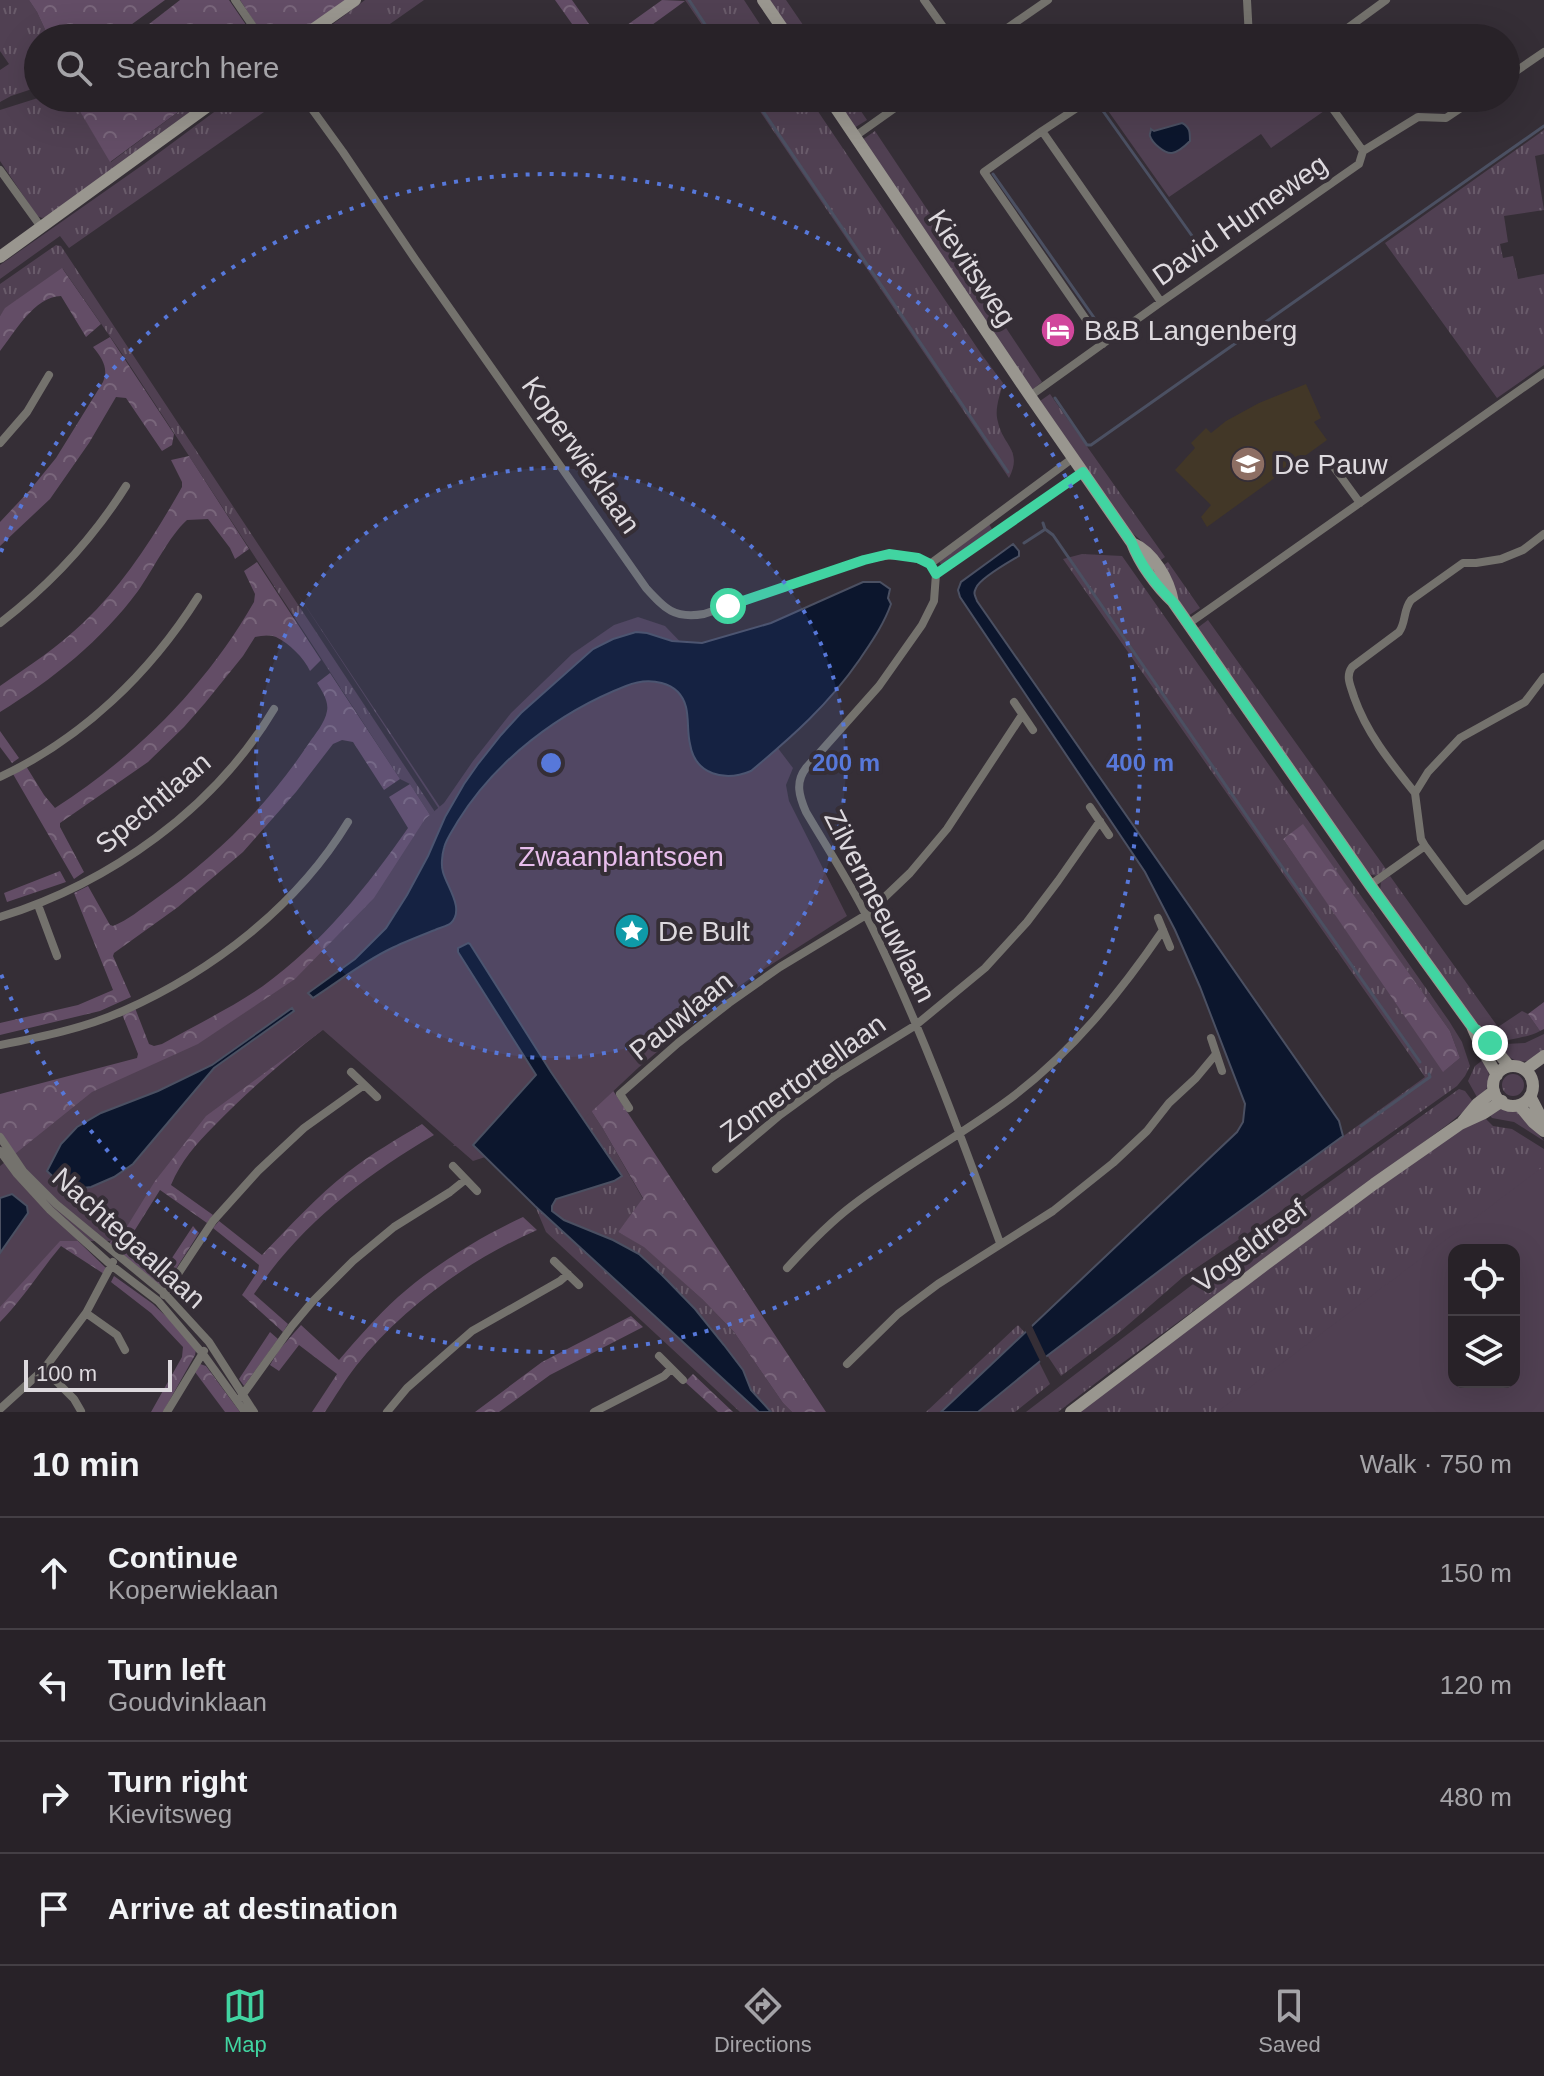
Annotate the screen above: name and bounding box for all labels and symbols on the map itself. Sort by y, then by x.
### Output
street label: David Humeweg [1147,148,1333,292]
street label: Kievitsweg [922,204,1022,332]
hotel icon: B&B Langenberg [1039,311,1077,349]
place label: B&B Langenberg [1084,315,1297,346]
street label: Koperwieklaan [516,371,646,539]
school or university icon: De Pauw [1229,445,1267,483]
place label: De Pauw [1274,449,1388,480]
route start [710,588,746,624]
street label: Spechtlaan [89,746,217,860]
centre of rings [537,749,565,777]
text: 200 m [812,749,880,776]
text: 400 m [1106,749,1174,776]
street label: Zilvermeeuwlaan [818,805,942,1007]
park label: Zwaanplantsoen [518,841,724,872]
place icon: De Bult [613,912,651,950]
place label: De Bult [658,916,750,947]
street label: Pauwlaan [623,965,739,1067]
street label: Zomertortellaan [715,1008,891,1148]
route end [1472,1025,1508,1061]
street label: Nachtegaallaan [46,1161,212,1315]
street label: Vogeldreef [1187,1193,1313,1299]
scale bar [24,1356,172,1392]

